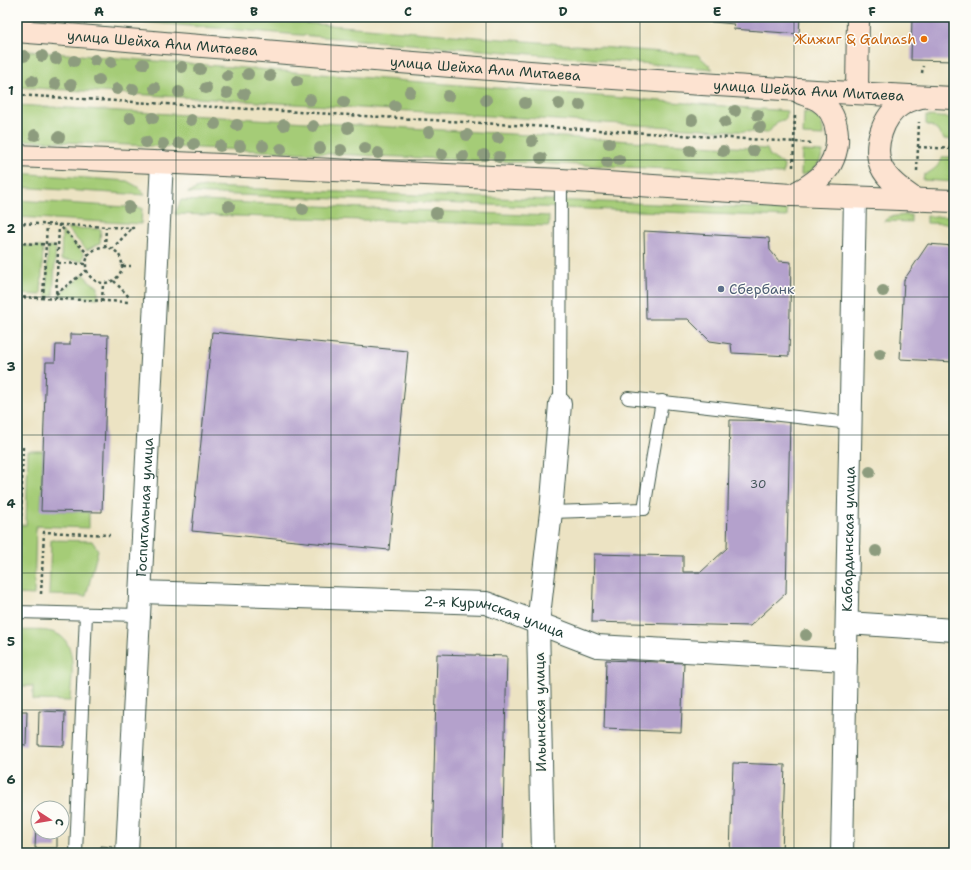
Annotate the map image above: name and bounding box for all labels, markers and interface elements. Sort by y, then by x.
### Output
text: A [94,3,104,20]
text: B [250,3,258,20]
text: C [404,3,412,20]
text: D [558,3,568,20]
text: E [713,3,722,20]
text: F [868,3,876,20]
street label: улица Шейха Али Митаева [67,26,259,60]
place label: Жижиг & Galnash [795,30,916,48]
marker: Жижиг & Galnash [919,34,929,44]
street label: улица Шейха Али Митаева [389,52,582,85]
street label: улица Шейха Али Митаева [713,76,905,105]
text: 1 [8,82,14,99]
text: 2 [6,220,16,237]
place label: Сбербанк [729,280,795,298]
marker: Сбербанк [716,284,726,294]
text: 3 [6,358,16,375]
street label: Госпитальная улица [132,437,157,577]
street label: Кабардинская улица [838,466,859,612]
house number: 30 [750,476,766,492]
text: 4 [6,495,16,512]
street label: 2-я Куринская улица [423,592,568,642]
text: 5 [7,633,15,650]
street label: Ильинская улица [530,652,550,772]
text: 6 [6,771,16,788]
north arrow [30,800,70,840]
text: С [51,817,67,827]

